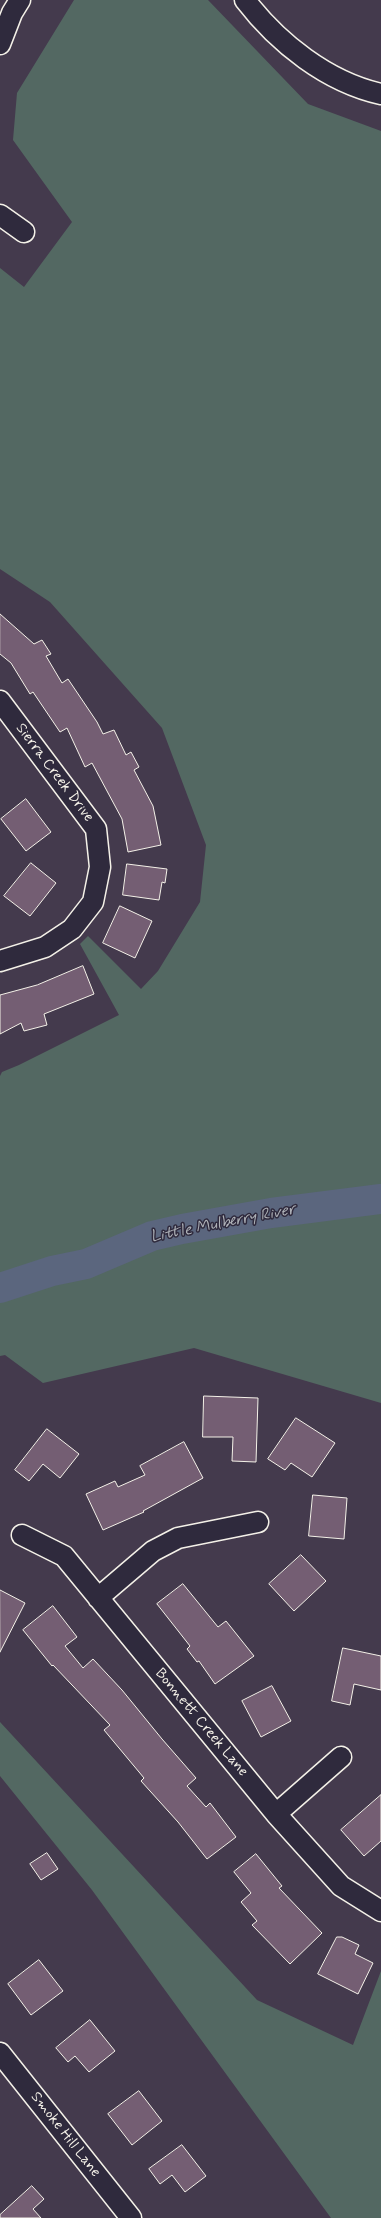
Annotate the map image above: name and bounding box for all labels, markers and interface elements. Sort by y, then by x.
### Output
street label: Sierra Creek Drive [11,720,97,826]
water label: Little Mulberry River [149,1201,297,1247]
street label: Bonnett Creek Lane [151,1665,251,1781]
street label: Smoke Hill Lane [26,2089,104,2181]

